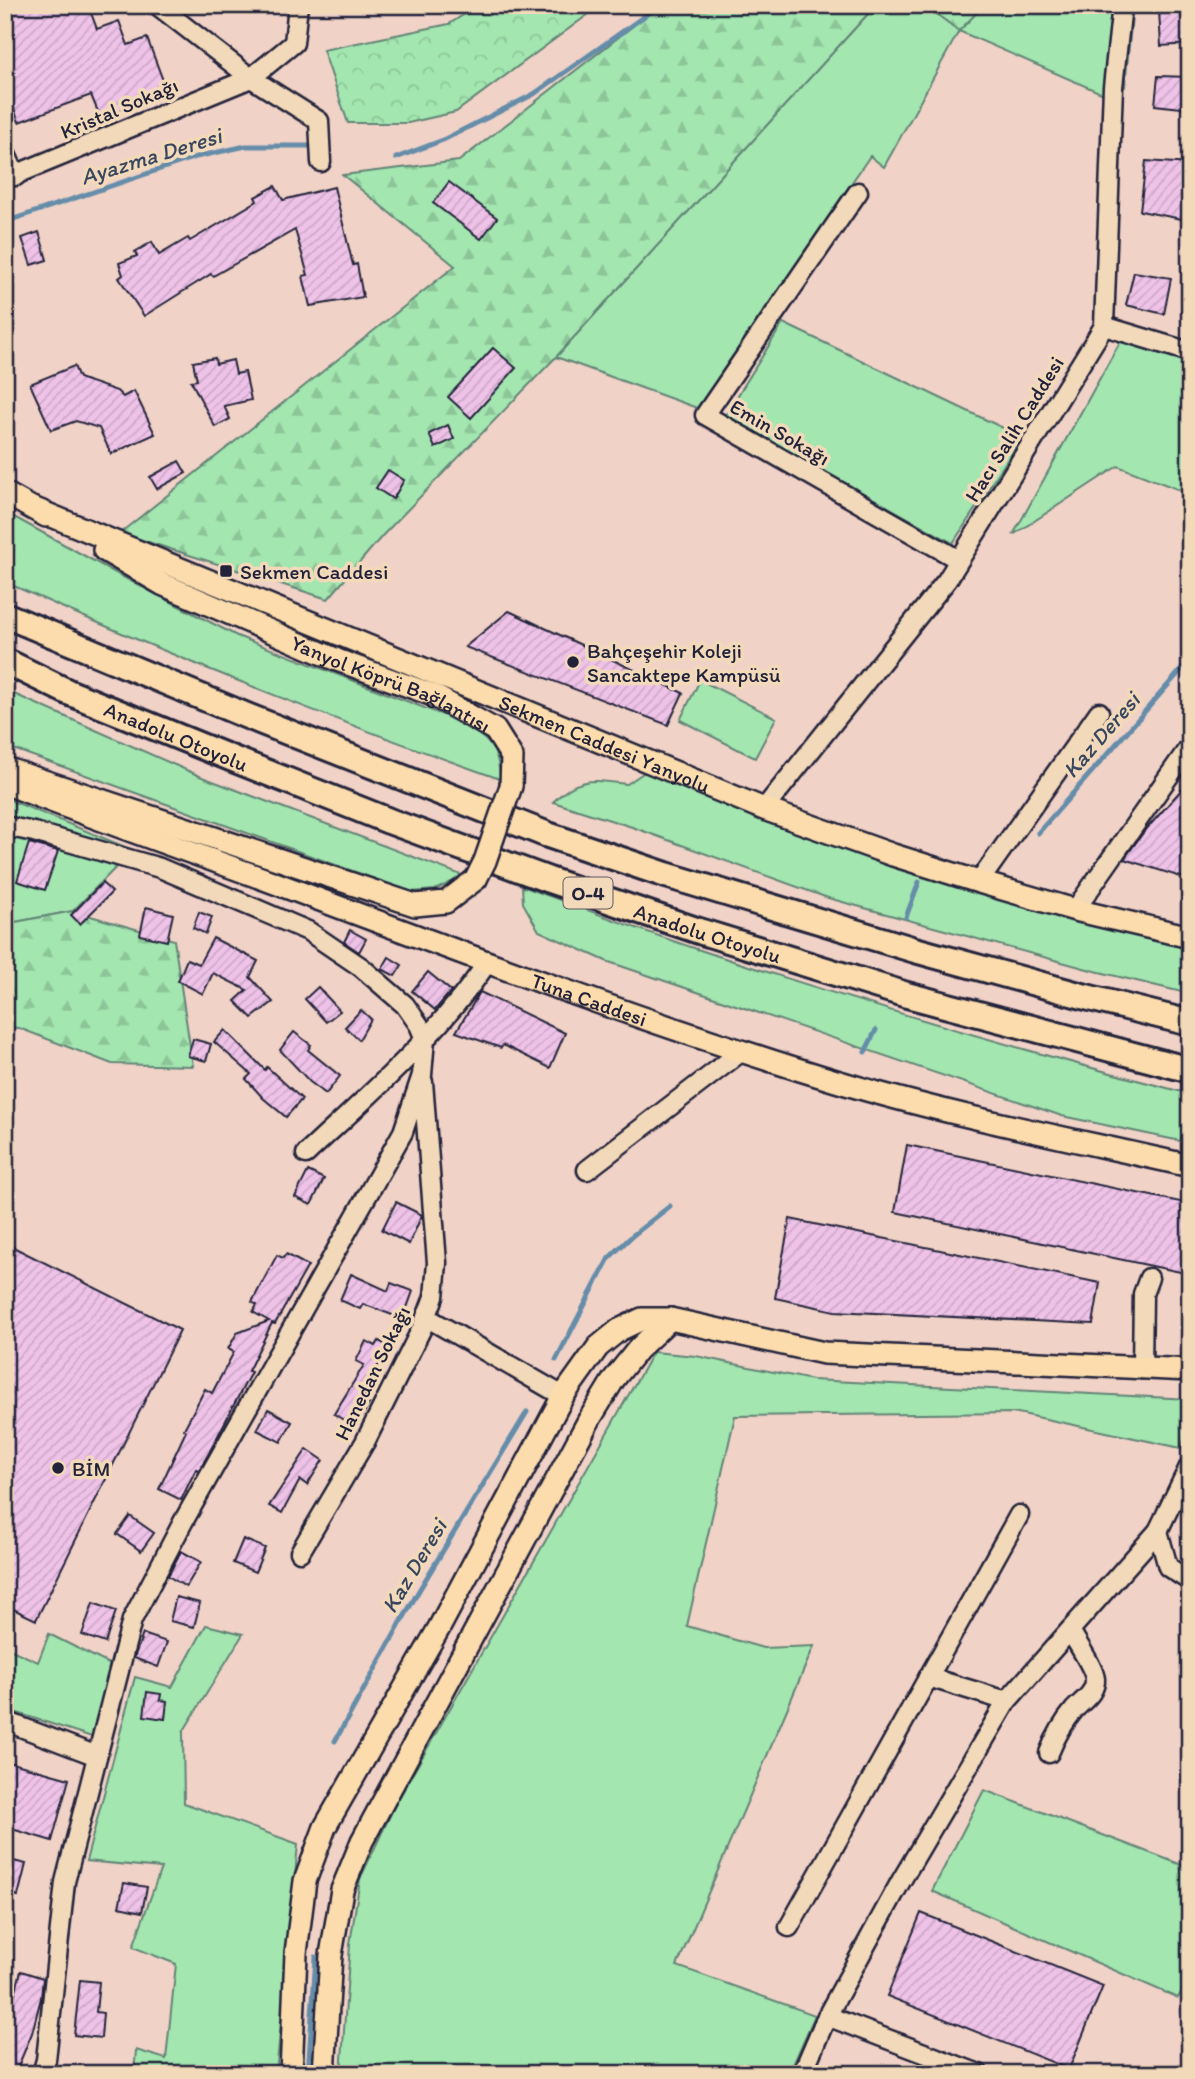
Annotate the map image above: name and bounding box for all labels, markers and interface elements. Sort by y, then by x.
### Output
street label: Kristal Sokağı [56,72,182,144]
water label: Ayazma Deresi [77,121,227,191]
street label: Hacı Salih Caddesi [959,352,1069,506]
street label: Emin Sokağı [726,393,834,471]
place label: Sekmen Caddesi [240,559,388,584]
marker: Sekmen Caddesi [218,563,234,579]
street label: Yanyol Köprü Bağlantısı [287,629,495,738]
place label: Bahçeşehir Koleji Sancaktepe Kampüsü [587,638,781,687]
marker: Bahçeşehir Koleji Sancaktepe Kampüsü [565,654,581,670]
water label: Kaz Deresi [1056,685,1147,783]
street label: Sekmen Caddesi Yanyolu [495,689,714,798]
street label: Anadolu Otoyolu [101,696,252,776]
road number: O-4 [564,878,612,908]
street label: Anadolu Otoyolu [631,897,784,968]
street label: Tuna Caddesi [528,967,650,1031]
street label: Hanedan Sokağı [329,1302,415,1444]
place label: BİM [72,1456,110,1481]
marker: BİM [50,1460,66,1476]
water label: Kaz Deresi [375,1512,454,1618]

